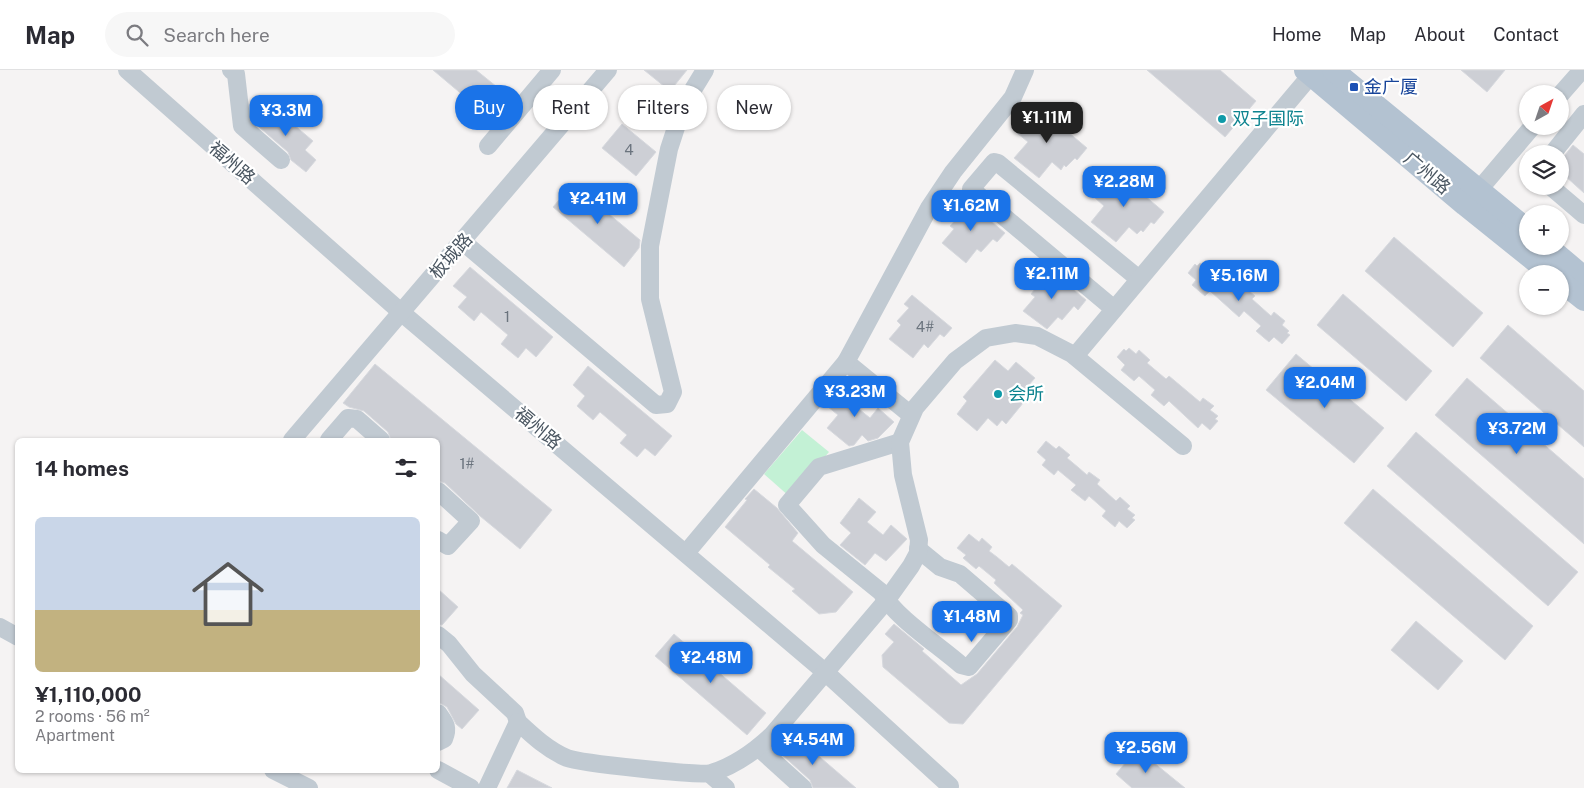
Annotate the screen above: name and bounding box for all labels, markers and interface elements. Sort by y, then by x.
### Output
search box [105,12,455,57]
text: Map [25,21,75,49]
icon: search [123,21,151,49]
text: Search here [163,24,270,46]
text: Home [1272,24,1322,45]
text: Map [1350,24,1386,45]
text: About [1414,24,1465,45]
text: Contact [1493,24,1559,45]
place label: 金广厦 [1364,76,1418,97]
marker: 金广厦 [1348,81,1360,93]
chip: Buy [455,85,523,130]
chip: Rent [533,85,608,130]
chip: Filters [618,85,707,130]
chip: New [717,85,791,130]
north arrow [1519,85,1569,135]
map controls [1519,85,1569,315]
pin: ¥3.3M [251,94,321,137]
text: ¥3.3M [261,101,311,120]
pin: ¥1.11M [1006,102,1088,144]
text: ¥1.11M [1022,108,1072,127]
place label: 双子国际 [1232,108,1304,129]
marker: 双子国际 [1216,113,1228,125]
street label: 福州路 [205,137,260,188]
house number: 4 [624,141,634,158]
button: layers [1519,145,1569,195]
street label: 广州路 [1400,147,1455,198]
pin: ¥2.28M [1083,166,1165,208]
text: ¥2.28M [1094,172,1154,191]
pin: ¥2.41M [557,182,639,225]
text: ¥2.41M [570,189,627,208]
pin: ¥1.62M [930,190,1012,232]
text: ¥1.62M [942,196,1000,215]
button: + [1519,205,1569,255]
street label: 板城路 [425,228,476,283]
pin: ¥2.11M [1011,258,1093,300]
pin: ¥5.16M [1198,260,1280,302]
text: ¥2.11M [1025,264,1079,283]
button: − [1519,265,1569,315]
text: ¥5.16M [1210,266,1268,285]
house number: 1 [504,308,510,325]
house number: 4# [916,318,934,335]
pin: ¥2.04M [1284,366,1366,409]
text: ¥2.04M [1295,373,1355,392]
pin: ¥3.23M [814,376,896,418]
text: ¥3.23M [824,382,886,401]
place label: 会所 [1008,383,1044,404]
marker: 会所 [992,388,1004,400]
street label: 福州路 [511,402,566,453]
pin: ¥3.72M [1476,412,1558,455]
text: ¥3.72M [1487,419,1547,438]
icon: filters [392,454,420,482]
house number: 1# [459,455,475,472]
text: 14 homes [35,456,129,481]
icon: home [183,549,273,639]
pin: ¥1.48M [931,600,1013,643]
text: ¥1.48M [943,607,1001,626]
pin: ¥2.48M [670,642,752,684]
text: ¥2.48M [681,648,741,667]
text: ¥1,110,000 [35,682,141,707]
text: 2 rooms · 56 m² [35,707,150,726]
pin: ¥4.54M [772,724,854,766]
text: Apartment [35,726,115,745]
text: ¥4.54M [782,730,844,749]
pin: ¥2.56M [1105,732,1187,774]
text: ¥2.56M [1115,738,1177,757]

